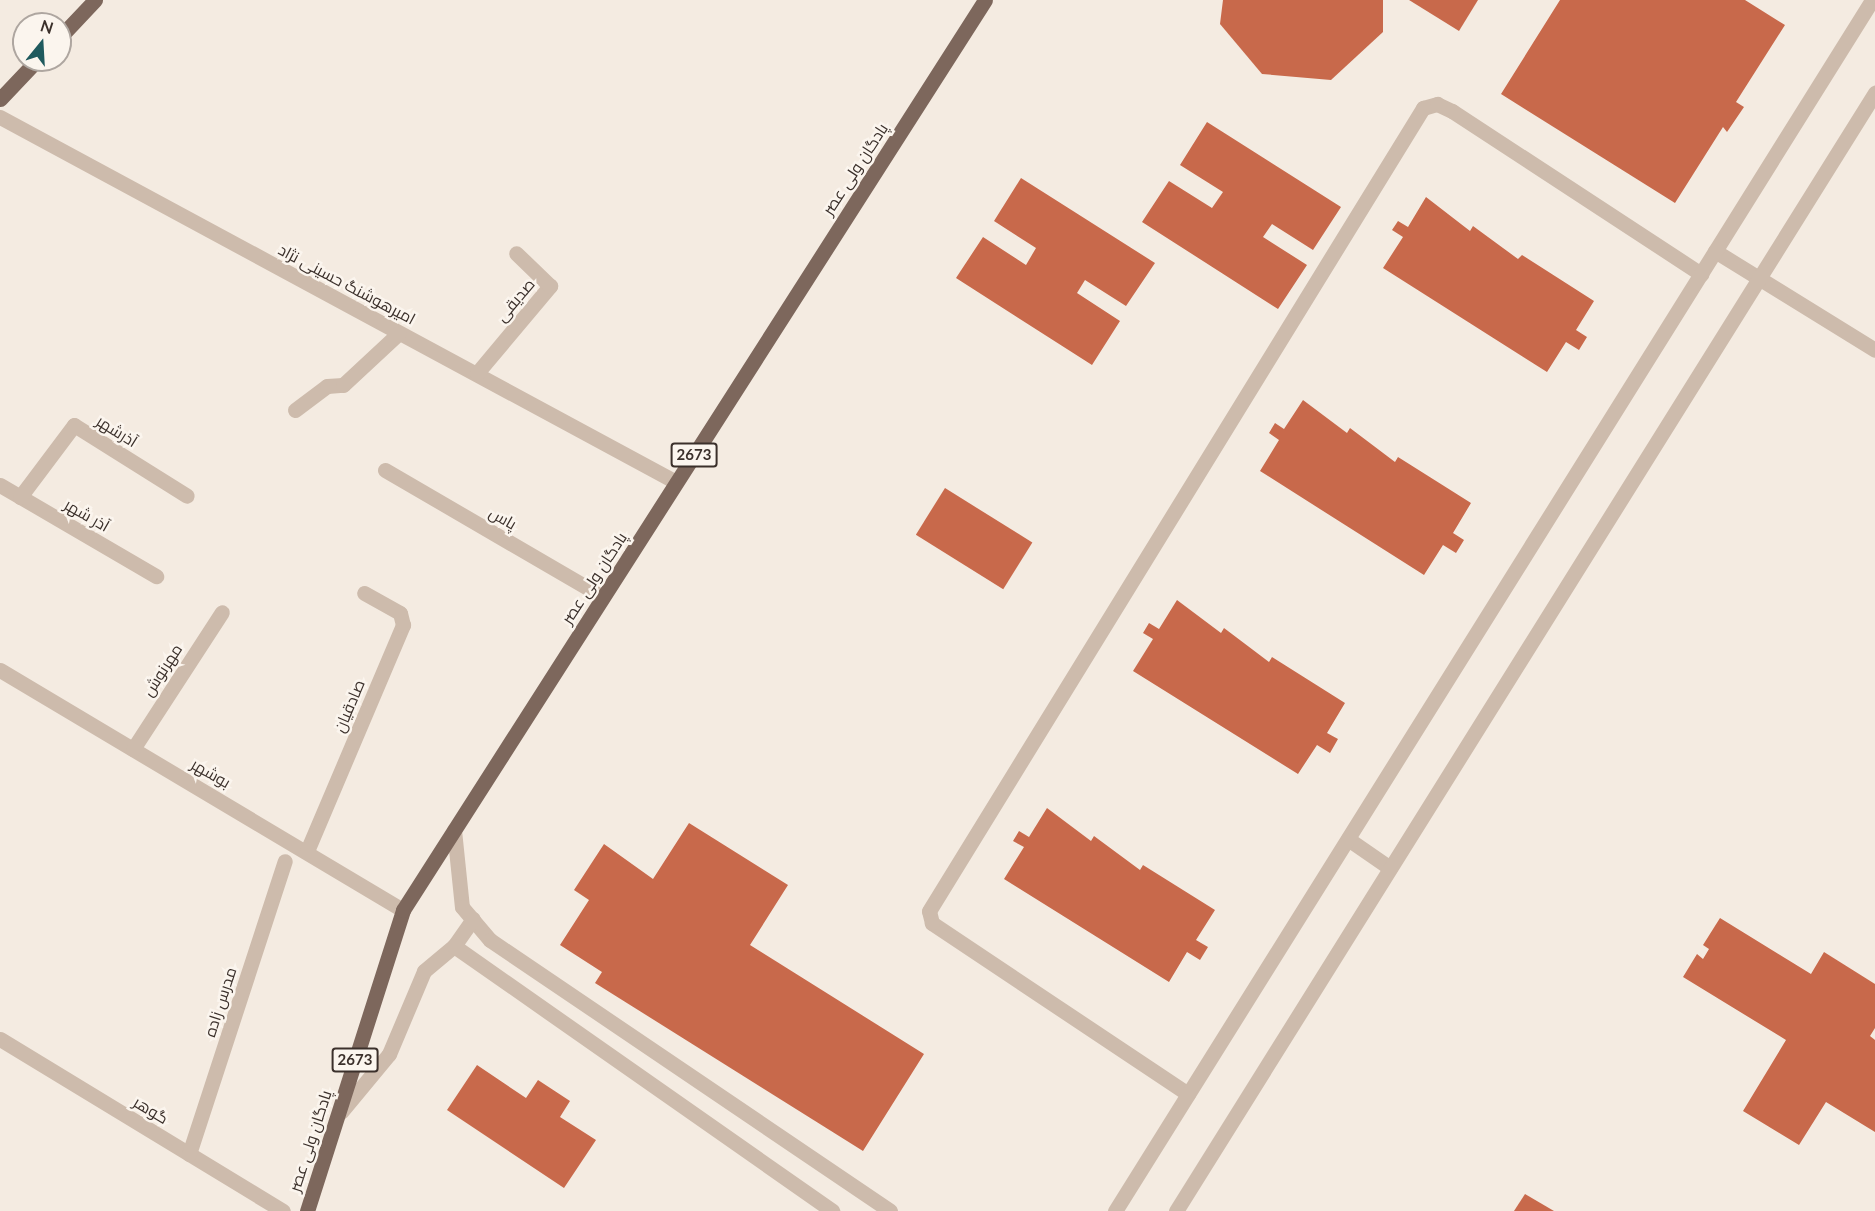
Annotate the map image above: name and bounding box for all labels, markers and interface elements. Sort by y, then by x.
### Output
north arrow [12,12,72,72]
text: N [38,15,56,37]
street label: پادگان ولی عصر [818,119,892,219]
street label: امیرهوشنگ حسینی نژاد [275,240,419,328]
street label: صدیقی [491,275,539,325]
street label: آذرشهر [93,411,141,451]
road number: 2673 [670,443,718,467]
street label: آذر شهر [61,494,113,536]
street label: پاس [486,503,520,533]
street label: پادگان ولی عصر [557,528,631,628]
street label: مهرنوش [138,640,186,700]
street label: صادقیان [329,677,369,735]
street label: بوشهر [188,754,234,792]
street label: مدرس زاده [200,965,240,1039]
road number: 2673 [331,1048,379,1072]
street label: پادگان ولی عصر [285,1088,335,1194]
street label: گوهر [130,1092,172,1128]

